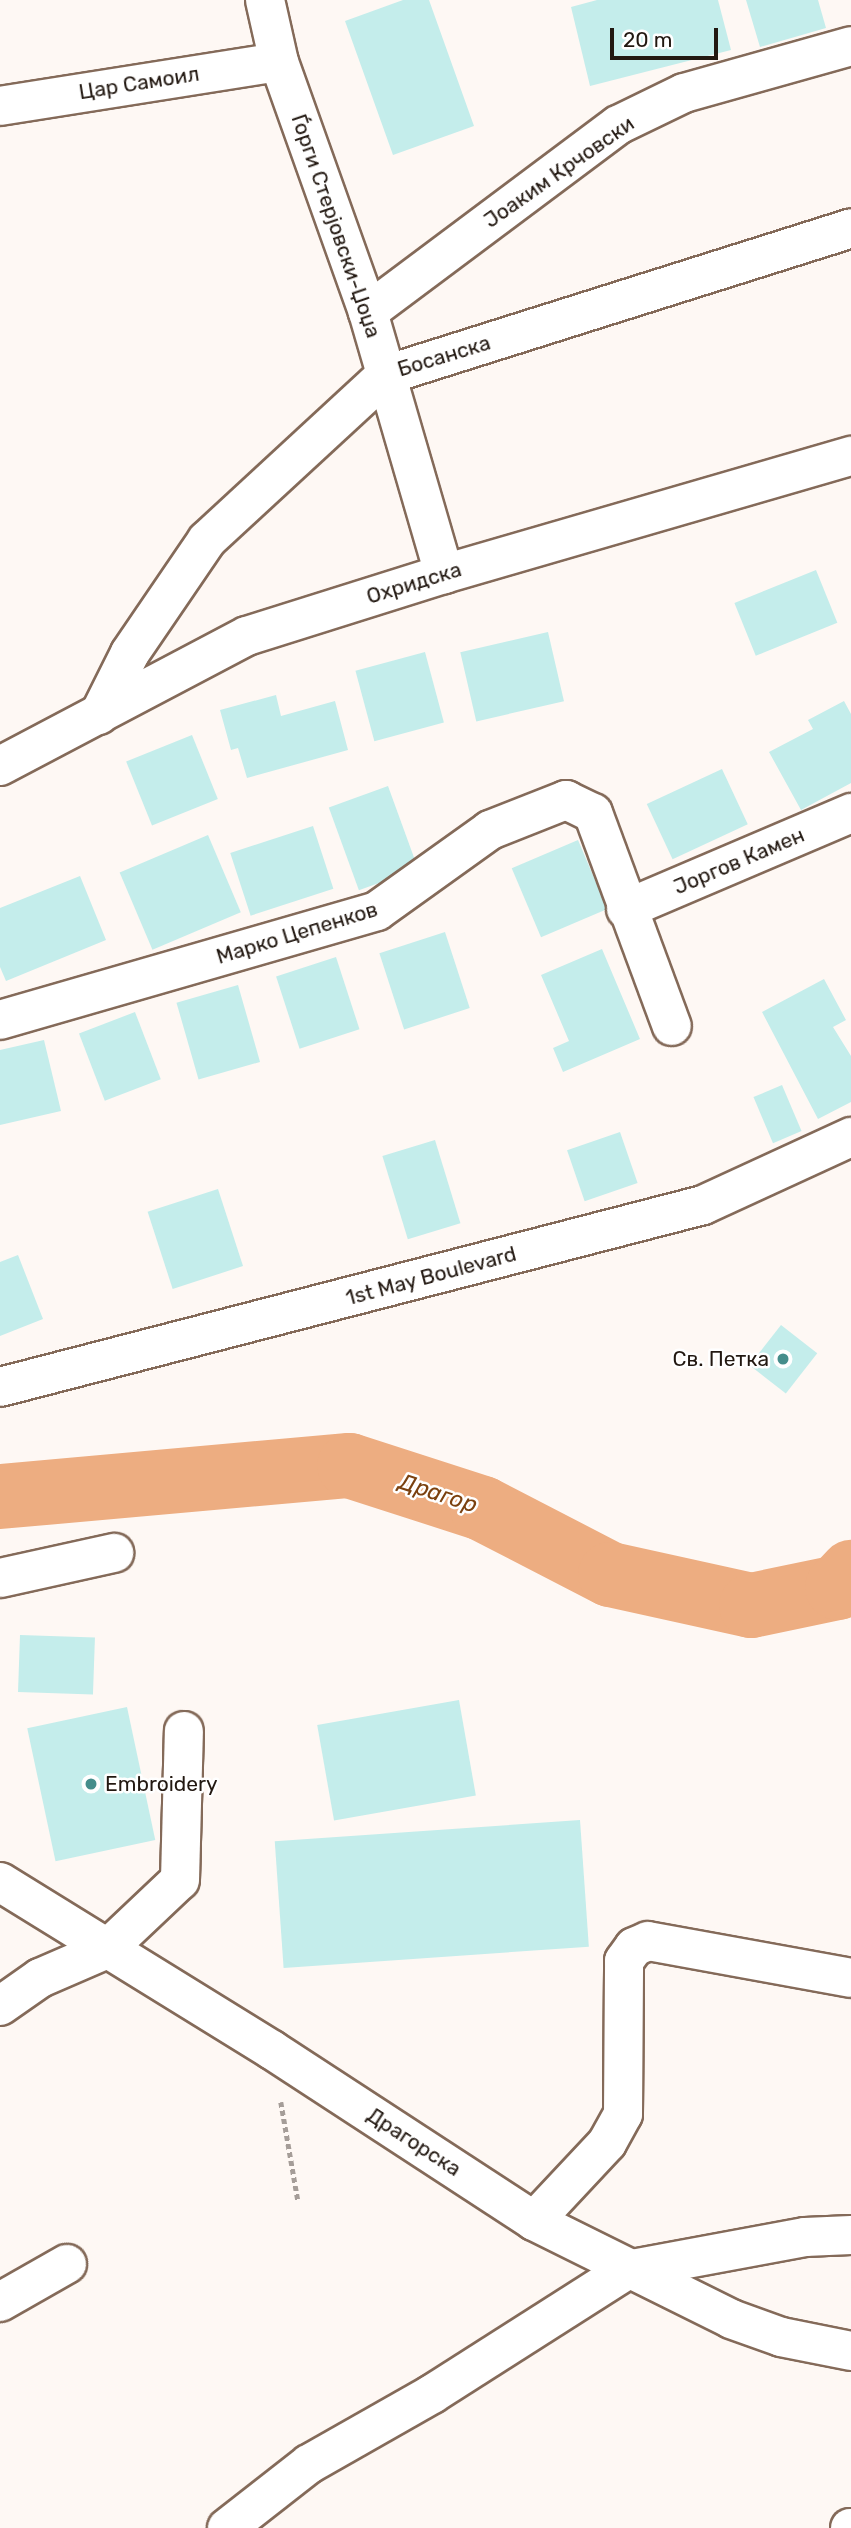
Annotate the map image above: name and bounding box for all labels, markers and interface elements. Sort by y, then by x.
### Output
scale bar [613,14,722,58]
text: 20 m [623,27,672,52]
street label: Цар Самоил [77,61,201,105]
street label: Ѓорги Стерјовски-Џоџа [286,111,386,341]
street label: Јоаким Крчовски [479,111,639,233]
street label: Босанска [394,330,494,382]
street label: Охридска [364,557,464,609]
street label: Јоргов Камен [670,822,808,900]
street label: Марко Цепенков [213,896,381,970]
street label: 1st May Boulevard [343,1241,519,1311]
place label: Св. Петка [672,1346,769,1372]
marker: Св. Петка [775,1351,791,1367]
water label: Драгор [396,1467,480,1519]
place label: Embroidery [105,1771,218,1797]
marker: Embroidery [83,1776,99,1792]
street label: Драгорска [362,2102,466,2182]

